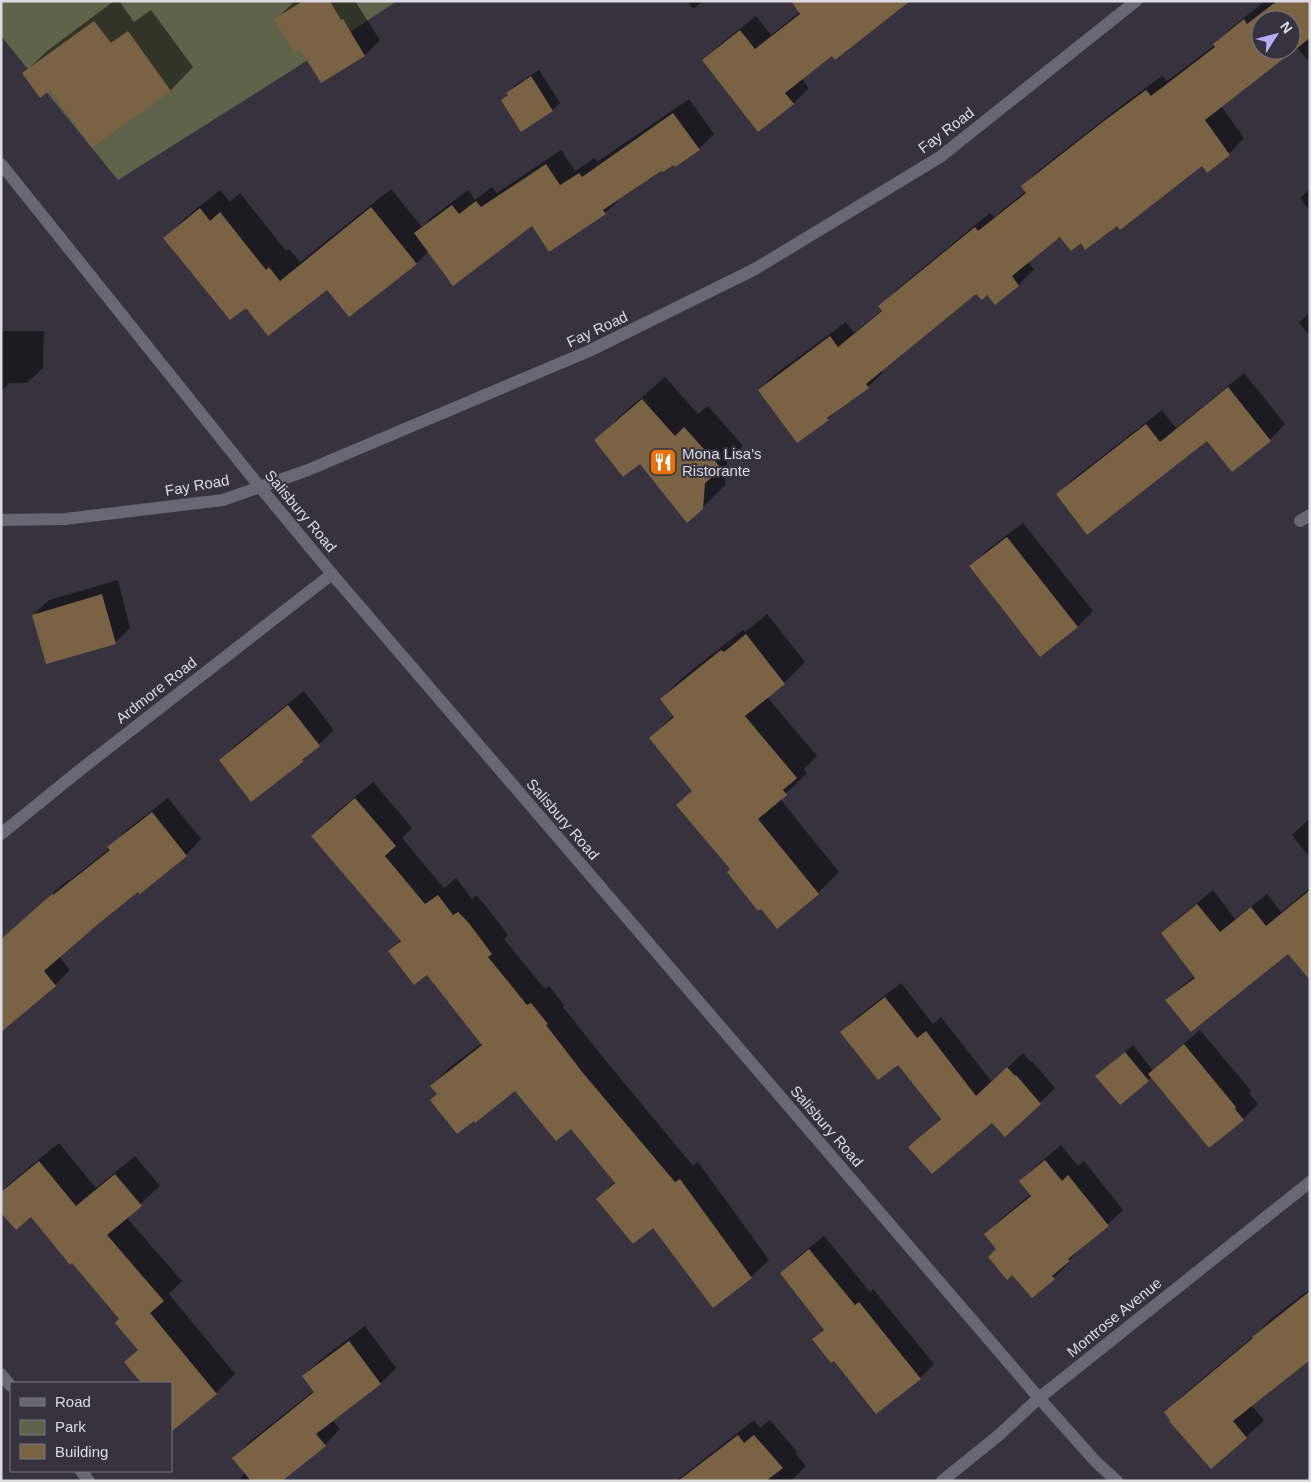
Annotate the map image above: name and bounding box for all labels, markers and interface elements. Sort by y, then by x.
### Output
north arrow [1251,10,1301,60]
text: N [1277,19,1296,36]
street label: Fay Road [915,104,977,156]
street label: Fay Road [564,308,630,350]
place label: Mona Lisa's Ristorante [682,445,762,479]
restaurant icon: Mona Lisa's Ristorante [648,447,678,477]
street label: Salisbury Road [262,467,340,555]
street label: Fay Road [163,471,231,499]
street label: Ardmore Road [112,653,200,727]
street label: Salisbury Road [523,775,603,863]
street label: Salisbury Road [787,1082,867,1170]
street label: Montrose Avenue [1063,1274,1165,1360]
legend [10,1382,172,1472]
text: Road [55,1393,91,1410]
text: Park [55,1418,86,1435]
text: Building [55,1443,108,1460]

